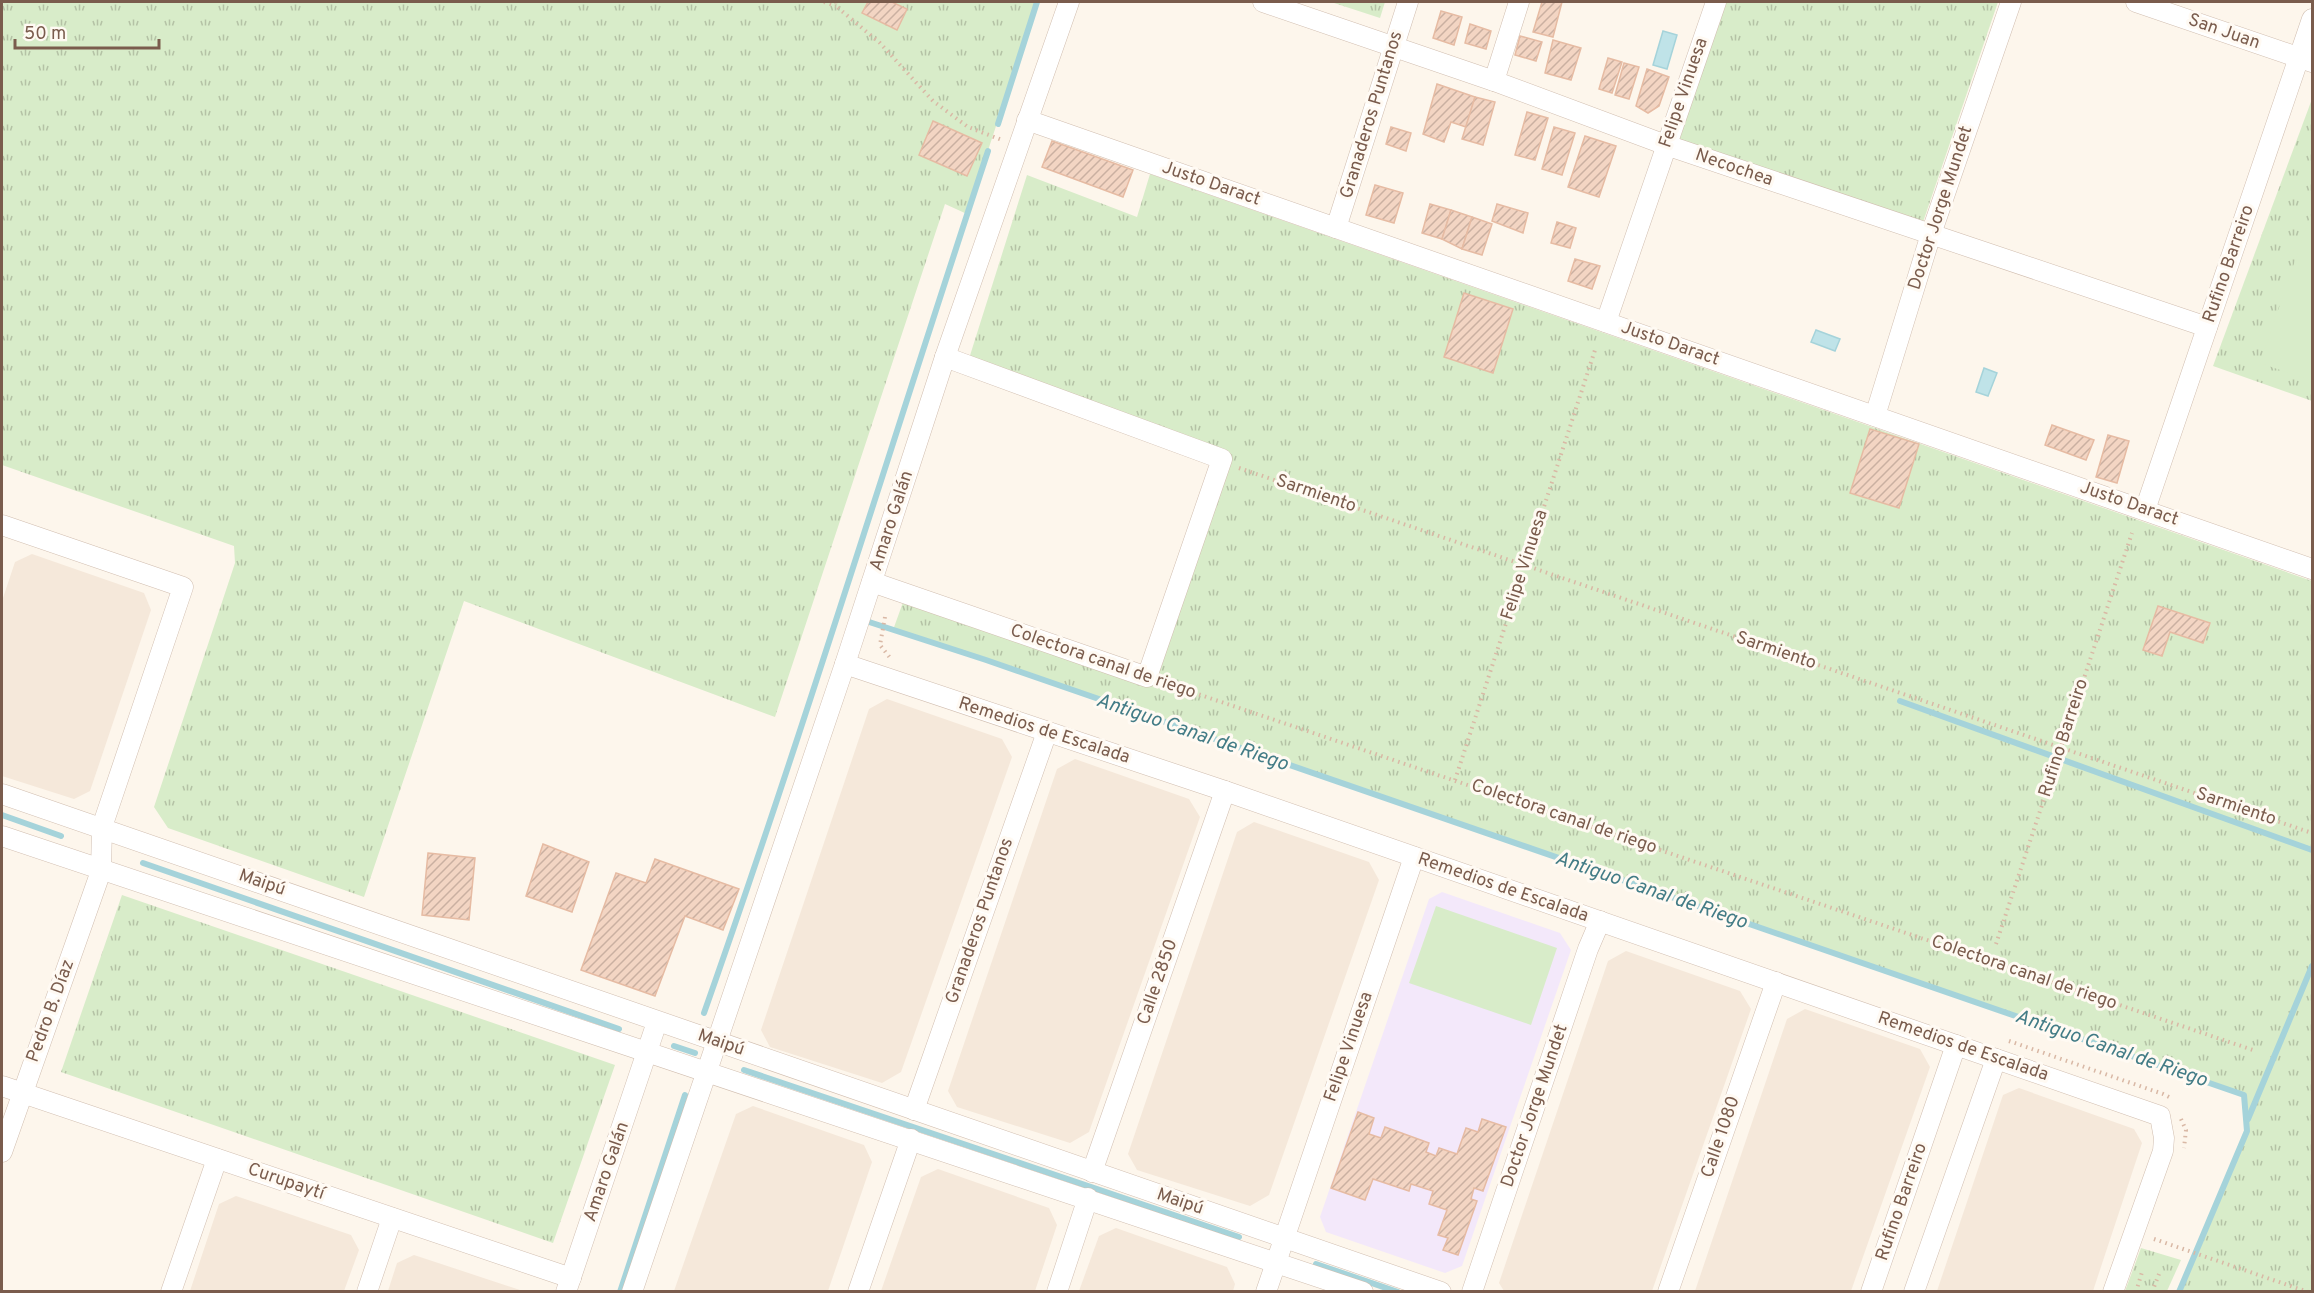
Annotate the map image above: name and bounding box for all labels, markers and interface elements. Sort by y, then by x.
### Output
street label: San Juan [2185,9,2263,55]
scale bar [15,12,159,50]
text: 50 m [24,23,66,46]
street label: Granaderos Puntanos [1336,28,1408,202]
street label: Felipe Vinuesa [1654,35,1714,151]
street label: Doctor Jorge Mundet [1904,123,1978,293]
street label: Necochea [1692,144,1776,192]
street label: Justo Daract [1159,156,1263,212]
street label: Rufino Barreiro [2198,202,2260,326]
street label: Justo Daract [1618,316,1722,372]
street label: Amaro Galán [865,468,919,574]
street label: Sarmiento [1273,470,1359,518]
street label: Justo Daract [2077,476,2181,532]
street label: Felipe Vinuesa [1496,507,1554,623]
street label: Colectora canal de riego [1007,619,1199,705]
street label: Sarmiento [1733,627,1819,675]
street label: Rufino Barreiro [2034,676,2094,800]
water label: Antiguo Canal de Riego [1093,688,1292,778]
street label: Remedios de Escalada [955,692,1133,770]
street label: Colectora canal de riego [1468,774,1660,860]
street label: Sarmiento [2193,783,2279,831]
street label: Granaderos Puntanos [941,835,1019,1007]
water label: Antiguo Canal de Riego [1552,846,1751,936]
street label: Remedios de Escalada [1415,848,1591,928]
street label: Maipú [235,864,289,902]
street label: Colectora canal de riego [1928,930,2120,1016]
street label: Calle 2850 [1133,936,1183,1028]
street label: Pedro B. Díaz [22,956,80,1066]
street label: Felipe Vinuesa [1319,989,1379,1105]
water label: Antiguo Canal de Riego [2012,1004,2211,1094]
street label: Remedios de Escalada [1875,1007,2051,1087]
street label: Doctor Jorge Mundet [1496,1021,1574,1191]
street label: Maipú [694,1024,748,1062]
street label: Calle 1080 [1696,1093,1746,1181]
street label: Amaro Galán [579,1119,635,1225]
street label: Rufino Barreiro [1871,1140,1933,1264]
street label: Curupaytí [244,1158,329,1206]
street label: Maipú [1153,1183,1207,1221]

